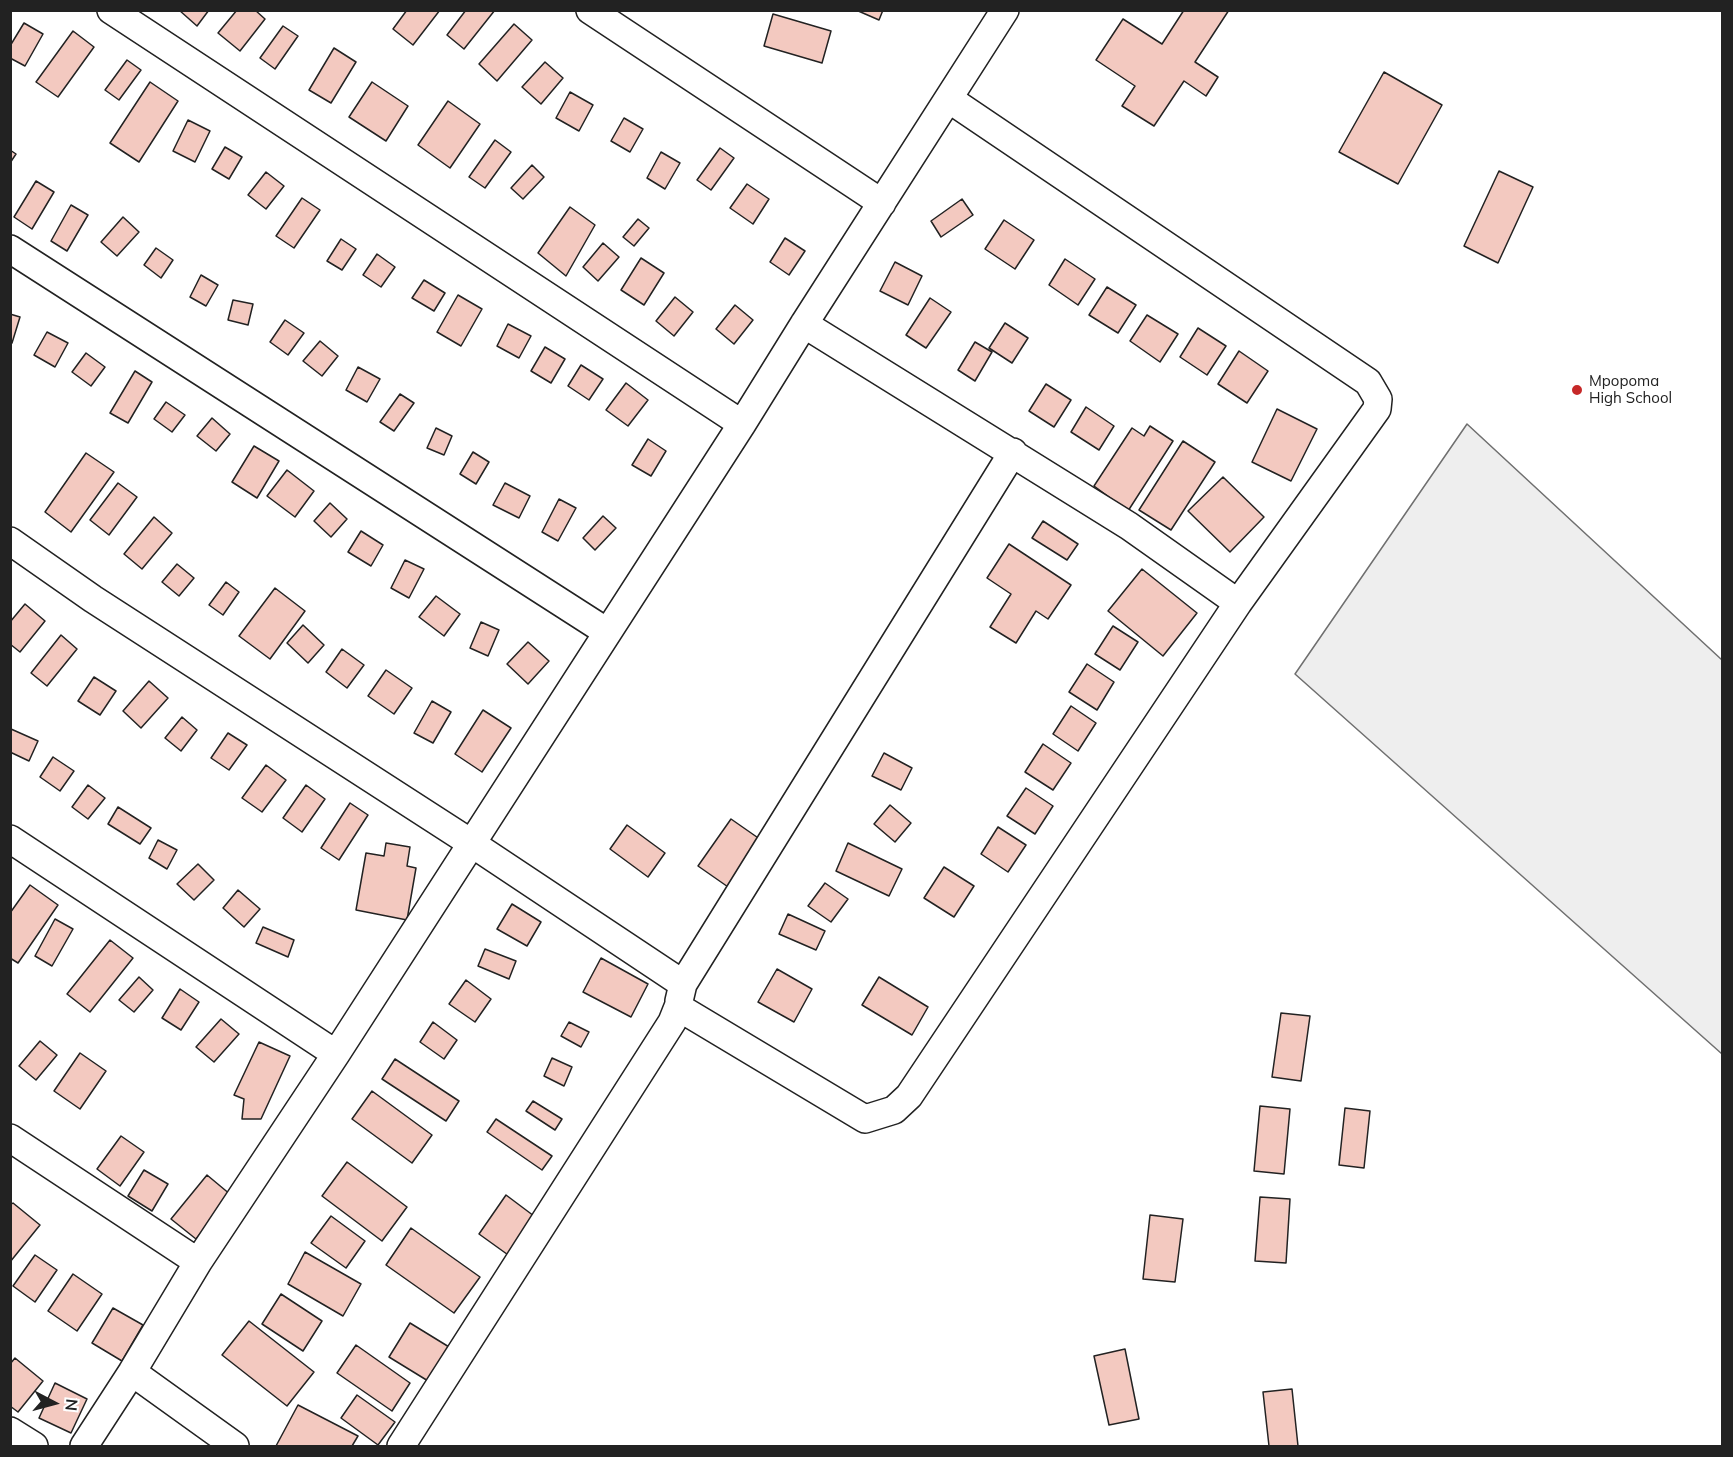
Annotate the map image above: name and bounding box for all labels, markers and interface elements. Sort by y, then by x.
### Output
place label: Mpopoma High School [1589,372,1672,407]
marker: Mpopoma High School [1570,383,1584,397]
north arrow [24,1373,84,1433]
text: N [61,1398,82,1412]

